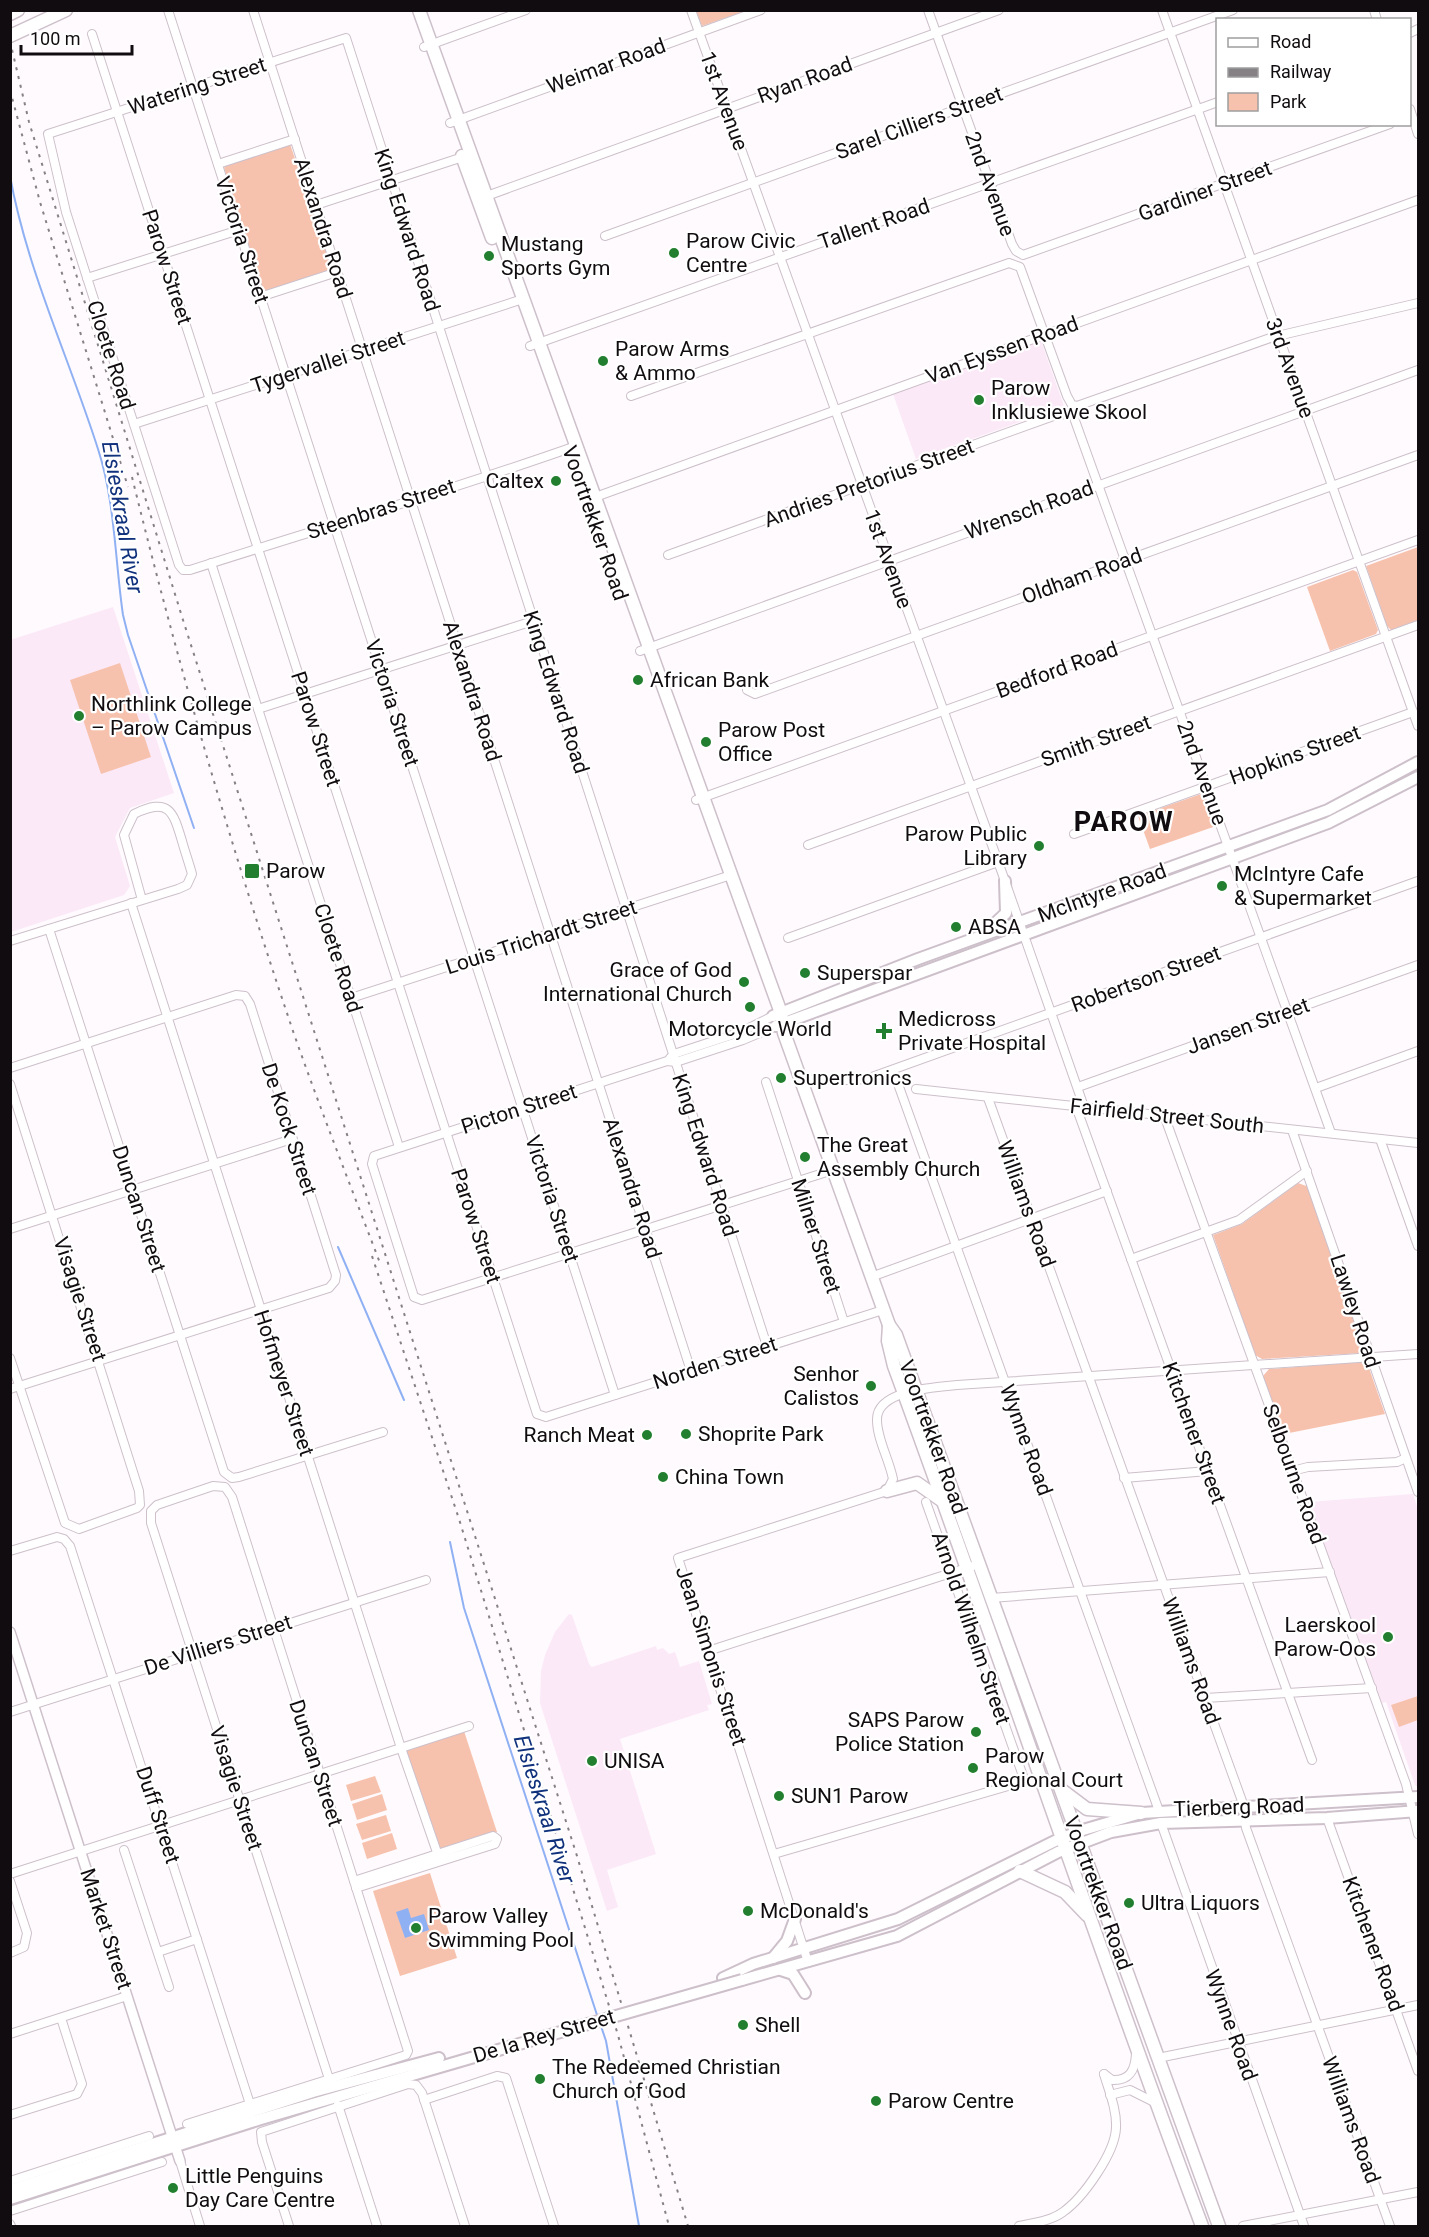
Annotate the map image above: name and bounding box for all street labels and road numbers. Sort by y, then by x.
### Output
street label: Weimar Road [543,33,669,99]
street label: 1st Avenue [695,48,753,154]
street label: Watering Street [125,52,269,120]
street label: Ryan Road [754,52,856,108]
street label: Sarel Cilliers Street [832,82,1006,164]
street label: 2nd Avenue [960,129,1020,239]
street label: King Edward Road [369,146,445,314]
street label: Alexandra Road [289,155,357,301]
street label: Gardiner Street [1135,156,1275,226]
street label: Victoria Street [210,173,274,307]
street label: Tallent Road [815,194,933,254]
street label: Parow Street [137,206,197,328]
street label: Cloete Road [82,297,140,413]
street label: Van Eyssen Road [922,311,1082,389]
street label: 3rd Avenue [1261,315,1319,421]
street label: Tygervallei Street [248,326,408,398]
street label: Andries Pretorius Street [761,434,977,532]
street label: Voortrekker Road [557,442,633,604]
street label: Steenbras Street [304,474,458,544]
street label: Wrensch Road [962,476,1096,544]
street label: 1st Avenue [859,506,917,612]
street label: Oldham Road [1019,543,1145,609]
street label: King Edward Road [518,608,594,776]
street label: Alexandra Road [438,618,506,764]
street label: Victoria Street [360,636,424,770]
street label: Bedford Road [993,637,1121,703]
street label: Parow Street [286,668,346,790]
street label: Smith Street [1038,710,1154,772]
street label: 2nd Avenue [1172,718,1232,828]
street label: Hopkins Street [1226,720,1364,790]
street label: McIntyre Road [1035,859,1169,927]
street label: Louis Trichardt Street [442,895,640,979]
street label: Cloete Road [309,900,367,1016]
street label: Robertson Street [1068,941,1224,1017]
street label: Jansen Street [1183,993,1313,1059]
street label: De Kock Street [256,1060,322,1198]
street label: King Edward Road [667,1071,743,1239]
street label: Picton Street [458,1079,580,1139]
street label: Fairfield Street South [1069,1094,1265,1138]
street label: Alexandra Road [598,1115,666,1261]
street label: Victoria Street [520,1132,584,1266]
street label: Williams Road [992,1137,1060,1271]
street label: Duncan Street [107,1143,171,1275]
street label: Parow Street [446,1165,506,1287]
street label: Milner Street [786,1176,846,1296]
street label: Visagie Street [49,1234,111,1364]
street label: Lawley Road [1325,1251,1385,1371]
street label: Hofmeyer Street [249,1307,319,1459]
street label: Norden Street [650,1332,780,1394]
street label: Voortrekker Road [894,1357,972,1517]
street label: Kitchener Street [1157,1359,1231,1507]
street label: Wynne Road [995,1381,1057,1499]
street label: Selbourne Road [1258,1401,1330,1547]
street label: Arnold Wilhelm Street [927,1528,1015,1728]
street label: Jean Simonis Street [671,1563,751,1749]
street label: Williams Road [1157,1594,1225,1728]
street label: De Villiers Street [141,1610,295,1680]
street label: Duncan Street [284,1697,348,1829]
street label: Visagie Street [205,1723,267,1853]
street label: Duff Street [131,1763,185,1867]
street label: Tierberg Road [1173,1793,1305,1821]
street label: Voortrekker Road [1059,1813,1137,1973]
street label: Market Street [75,1865,137,1993]
street label: Kitchener Road [1337,1873,1409,2015]
street label: Wynne Road [1200,1966,1262,2084]
street label: De la Rey Street [470,2004,618,2068]
street label: Williams Road [1317,2053,1385,2187]

